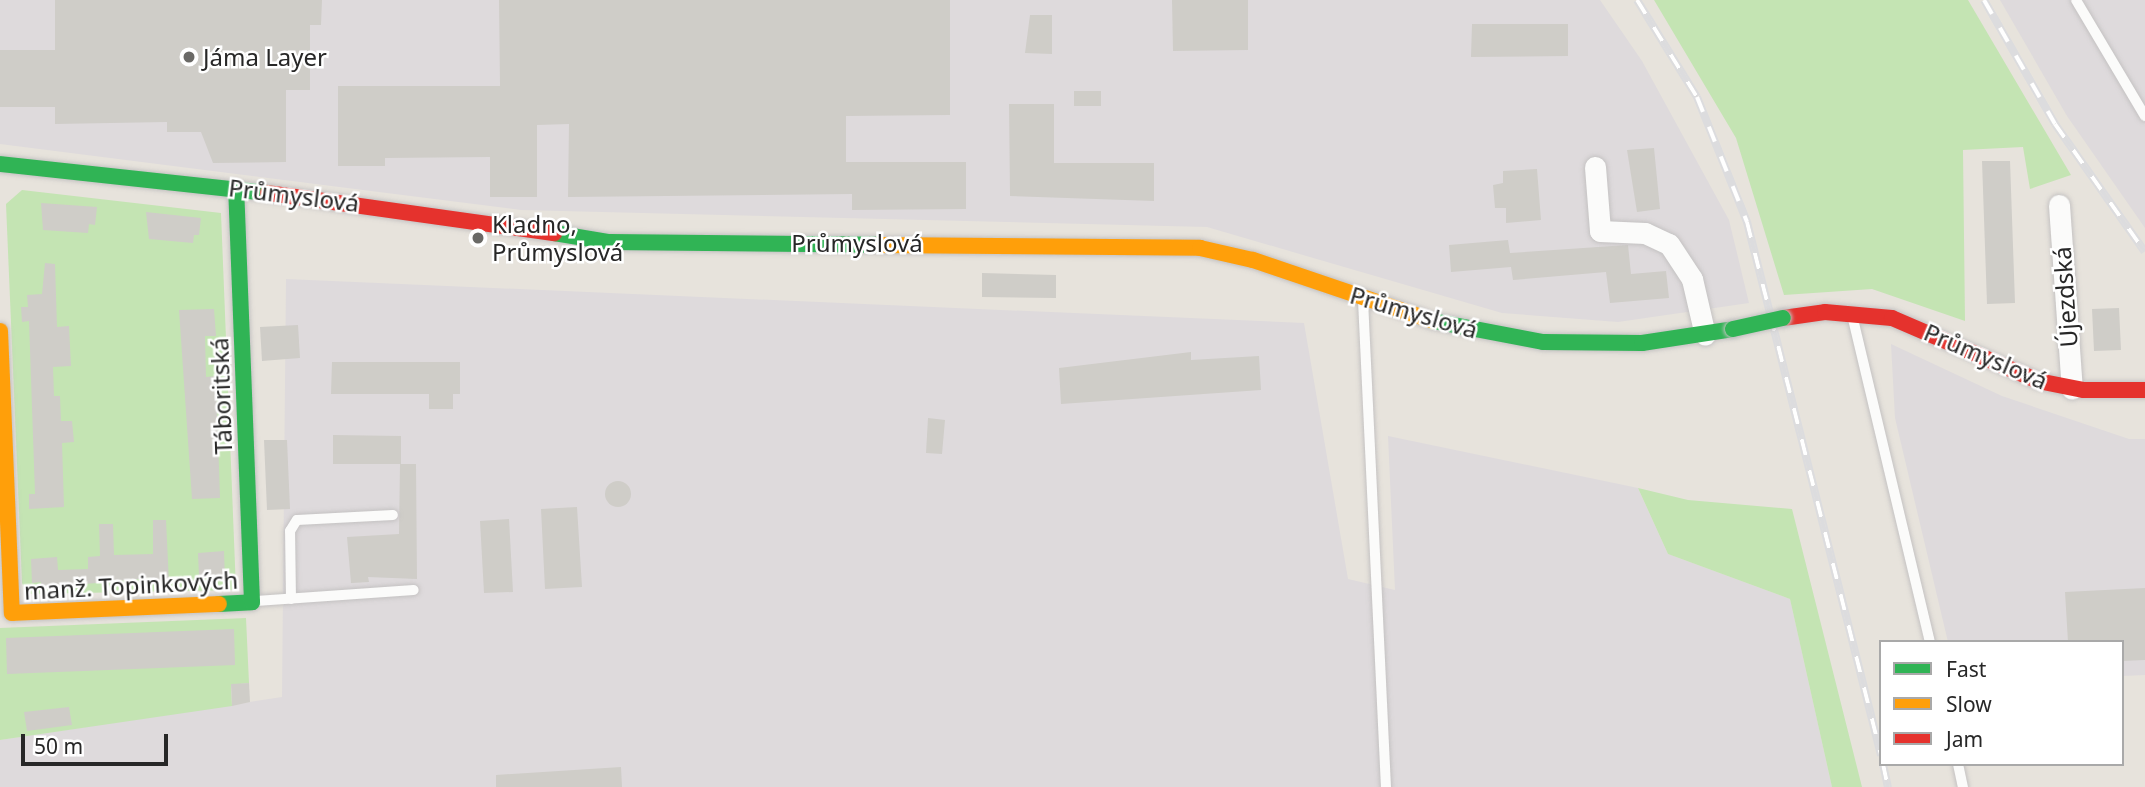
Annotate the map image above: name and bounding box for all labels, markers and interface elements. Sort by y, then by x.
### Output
place label: Jáma Layer [203,43,327,71]
marker: Jáma Layer [181,49,197,65]
street label: Průmyslová [227,173,361,217]
place label: Kladno, Průmyslová [492,210,623,266]
street label: Průmyslová [791,229,923,257]
marker: Kladno, Průmyslová [470,230,486,246]
street label: Újezdská [2047,246,2083,348]
street label: Průmyslová [1347,280,1481,344]
street label: Průmyslová [1920,317,2052,395]
street label: Táboritská [205,337,237,455]
street label: manž. Topinkových [23,565,239,605]
legend [1879,640,2124,766]
text: Fast [1946,655,1986,683]
text: Slow [1946,690,1992,718]
scale bar [24,720,172,764]
text: Jam [1946,725,1983,753]
text: 50 m [34,732,83,760]

